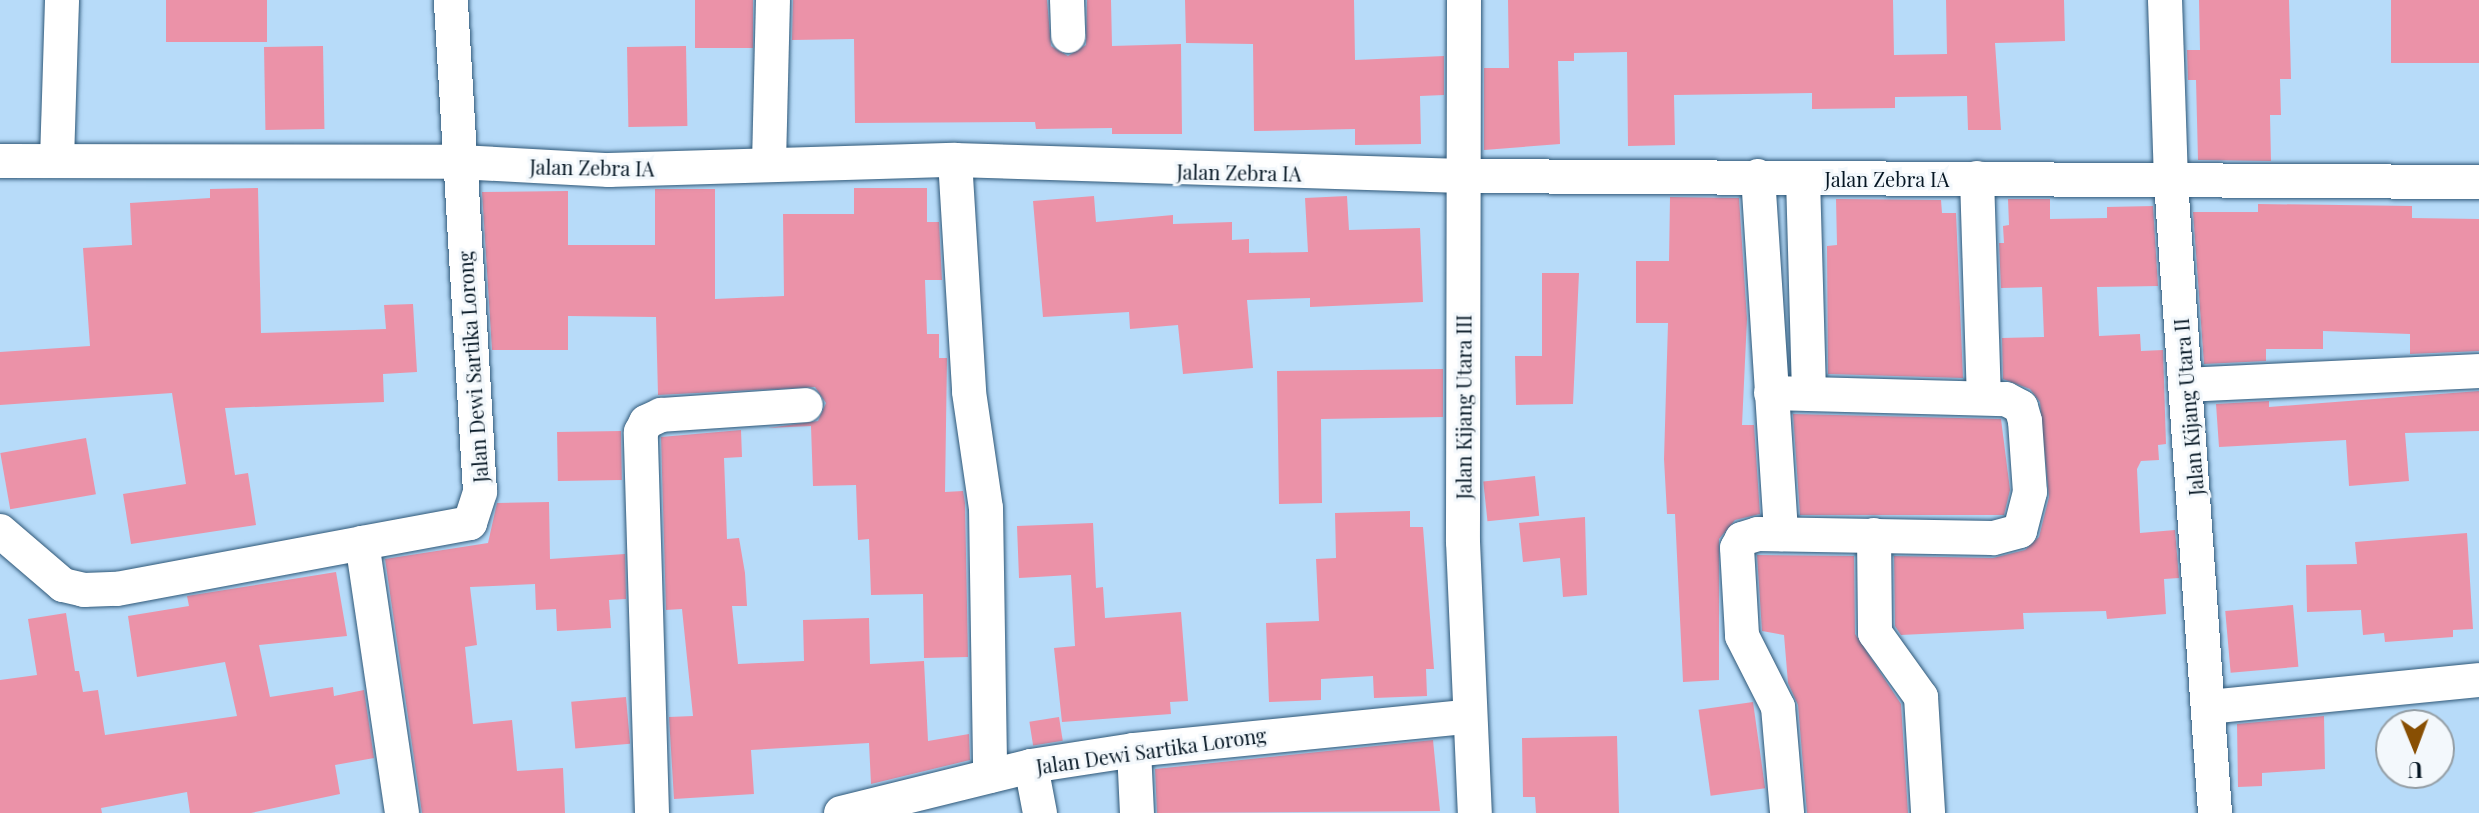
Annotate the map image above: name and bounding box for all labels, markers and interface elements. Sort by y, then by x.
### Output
street label: Jalan Zebra IA [529,154,655,180]
street label: Jalan Zebra IA [1176,159,1302,185]
street label: Jalan Zebra IA [1824,166,1950,190]
street label: Jalan Dewi Sartika Lorong [452,250,492,484]
street label: Jalan Kijang Utara III [1451,314,1475,500]
street label: Jalan Kijang Utara II [2168,317,2208,497]
north arrow [2375,709,2455,789]
street label: Jalan Dewi Sartika Lorong [1034,722,1268,778]
text: U [2408,756,2423,786]

